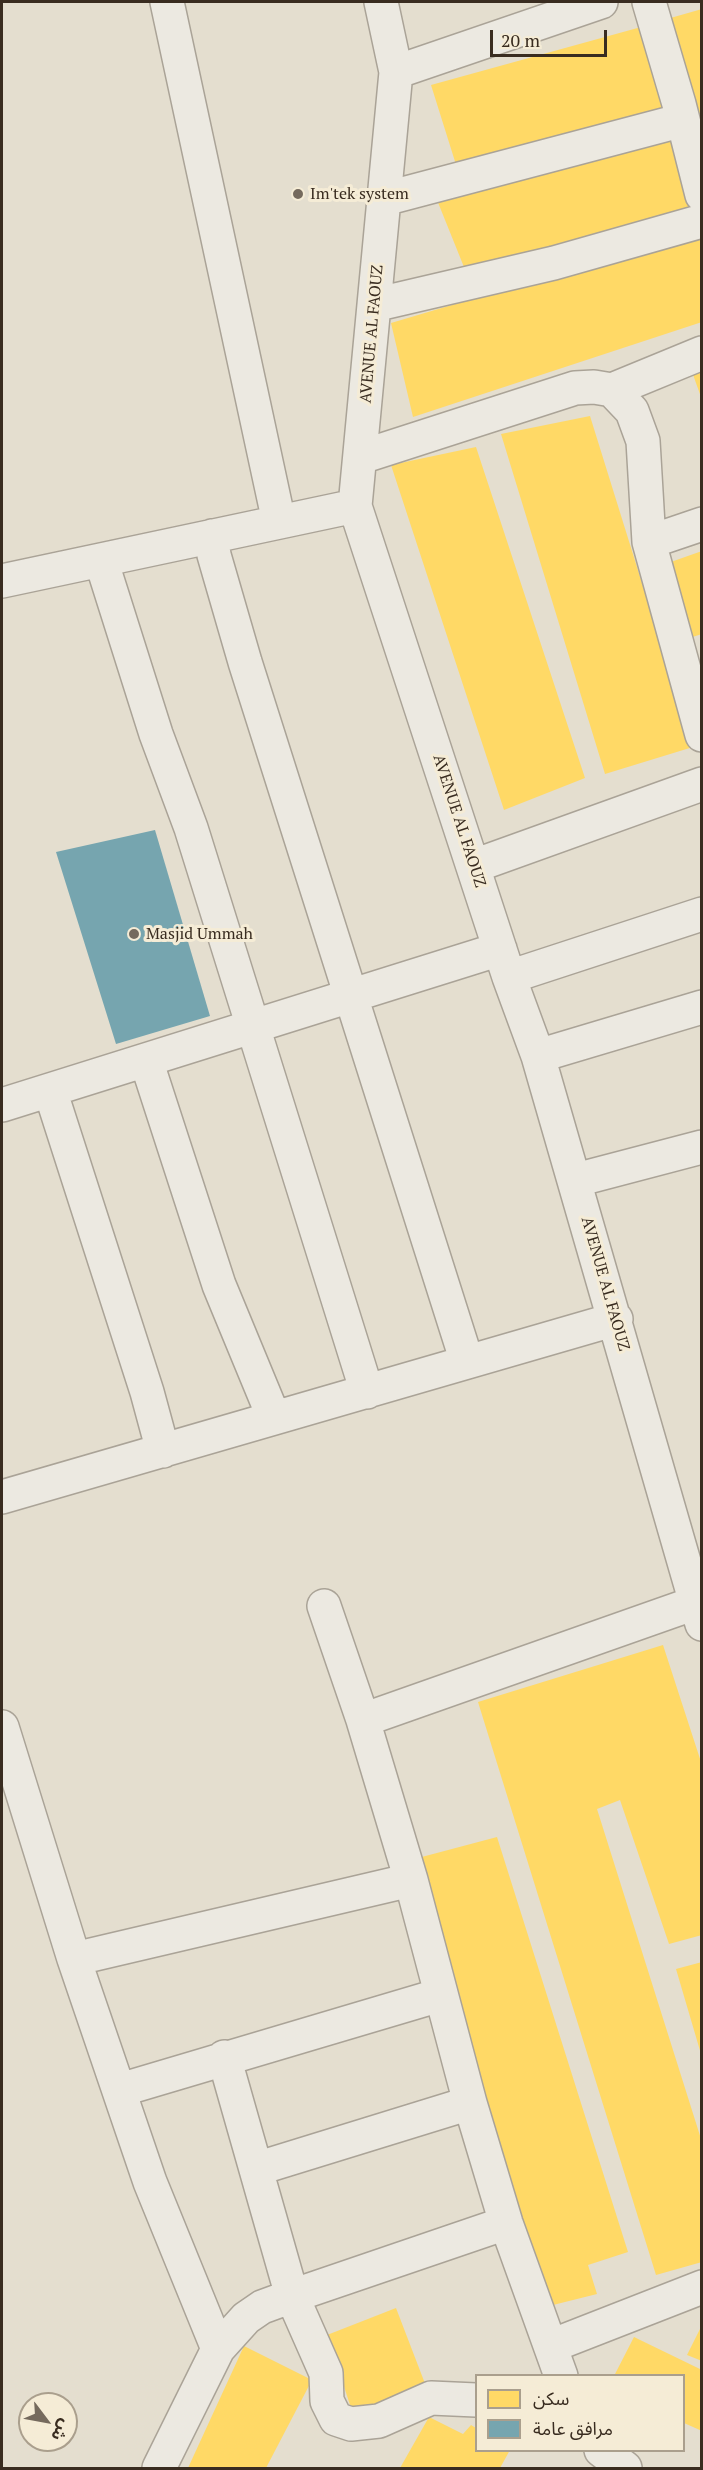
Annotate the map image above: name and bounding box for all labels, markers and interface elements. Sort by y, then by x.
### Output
scale bar [493,18,610,56]
text: 20 m [501,28,540,52]
place label: Im'tek system [310,184,409,204]
marker: Im'tek system [291,187,305,201]
street label: AVENUE AL FAOUZ [356,264,388,404]
street label: AVENUE AL FAOUZ [428,752,490,890]
place label: Masjid Ummah [146,924,253,944]
marker: Masjid Ummah [127,927,141,941]
street label: AVENUE AL FAOUZ [577,1215,633,1353]
legend [475,2374,685,2452]
text: سكن [533,2386,569,2410]
north arrow [18,2392,78,2452]
text: ش [46,2415,77,2446]
text: مرافق عامة [533,2416,613,2440]

